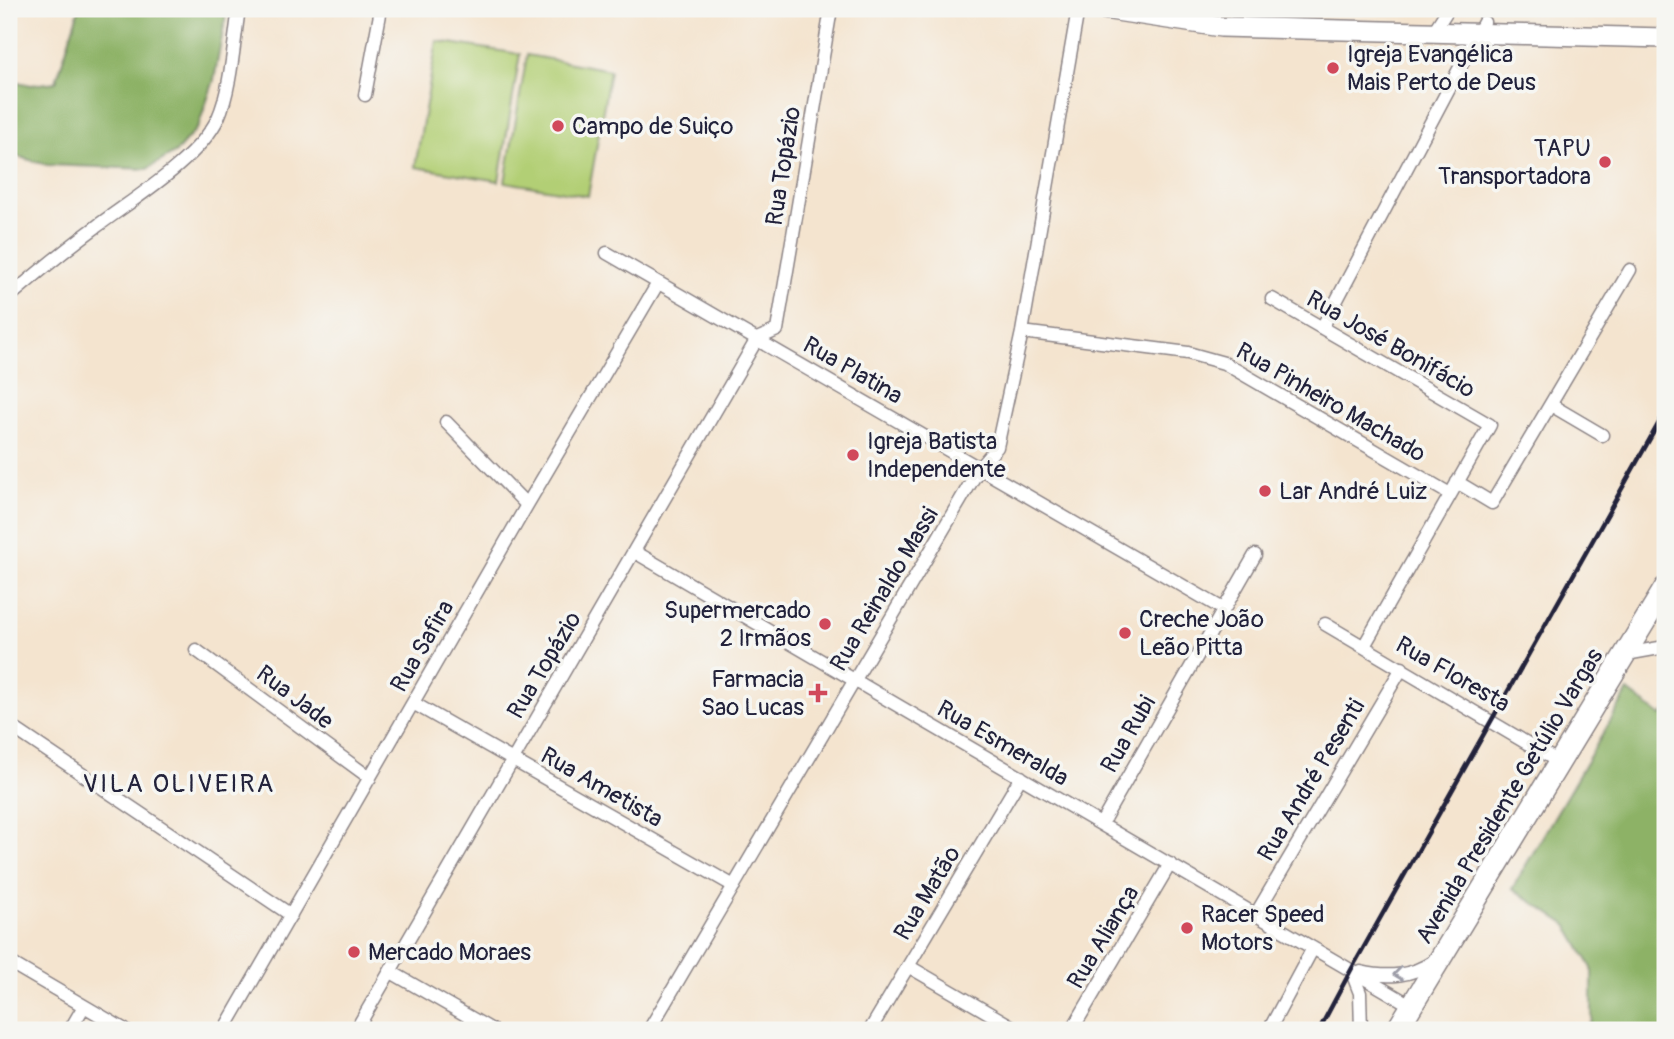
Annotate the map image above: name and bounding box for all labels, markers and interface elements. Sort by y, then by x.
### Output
place label: Igreja Evangélica Mais Perto de Deus [1347,40,1536,97]
marker: Igreja Evangélica Mais Perto de Deus [1325,60,1341,76]
street label: Rua Topázio [760,104,807,228]
place label: Campo de Suiço [572,112,734,141]
marker: Campo de Suiço [550,118,566,134]
place label: TAPU Transportadora [1438,134,1591,191]
marker: TAPU Transportadora [1597,154,1613,170]
street label: Rua José Bonifácio [1301,284,1480,404]
street label: Rua Platina [798,330,908,411]
street label: Rua Pinheiro Machado [1231,336,1431,469]
place label: Igreja Batista Independente [867,427,1006,484]
marker: Igreja Batista Independente [845,447,861,463]
place label: Lar André Luiz [1279,477,1427,506]
marker: Lar André Luiz [1257,483,1273,499]
street label: Rua Reinaldo Massi [824,502,945,676]
street label: Rua Safira [385,595,460,697]
place label: Supermercado 2 Irmãos [664,596,811,653]
place label: Creche João Leão Pitta [1139,605,1264,662]
street label: Rua Topázio [501,606,588,724]
marker: Supermercado 2 Irmãos [817,616,833,632]
marker: Creche João Leão Pitta [1117,625,1133,641]
street label: Rua Floresta [1391,630,1515,719]
street label: Avenida Presidente Getúlio Vargas [1410,643,1609,949]
street label: Rua Jade [251,659,339,736]
place label: Farmacia Sao Lucas [701,665,804,722]
marker: Farmacia Sao Lucas [810,685,826,701]
street label: Rua Rubi [1095,690,1162,778]
street label: Rua Esmeralda [932,694,1074,793]
street label: Rua André Pesenti [1252,694,1371,867]
street label: Rua Ametista [536,741,668,834]
district label: VILA OLIVEIRA [83,768,275,800]
street label: Rua Matão [888,841,967,946]
street label: Rua Aliança [1061,880,1146,994]
place label: Racer Speed Motors [1201,900,1325,957]
marker: Racer Speed Motors [1179,920,1195,936]
place label: Mercado Moraes [368,938,531,967]
marker: Mercado Moraes [346,944,362,960]
one-way arrow [1392,967,1404,982]

